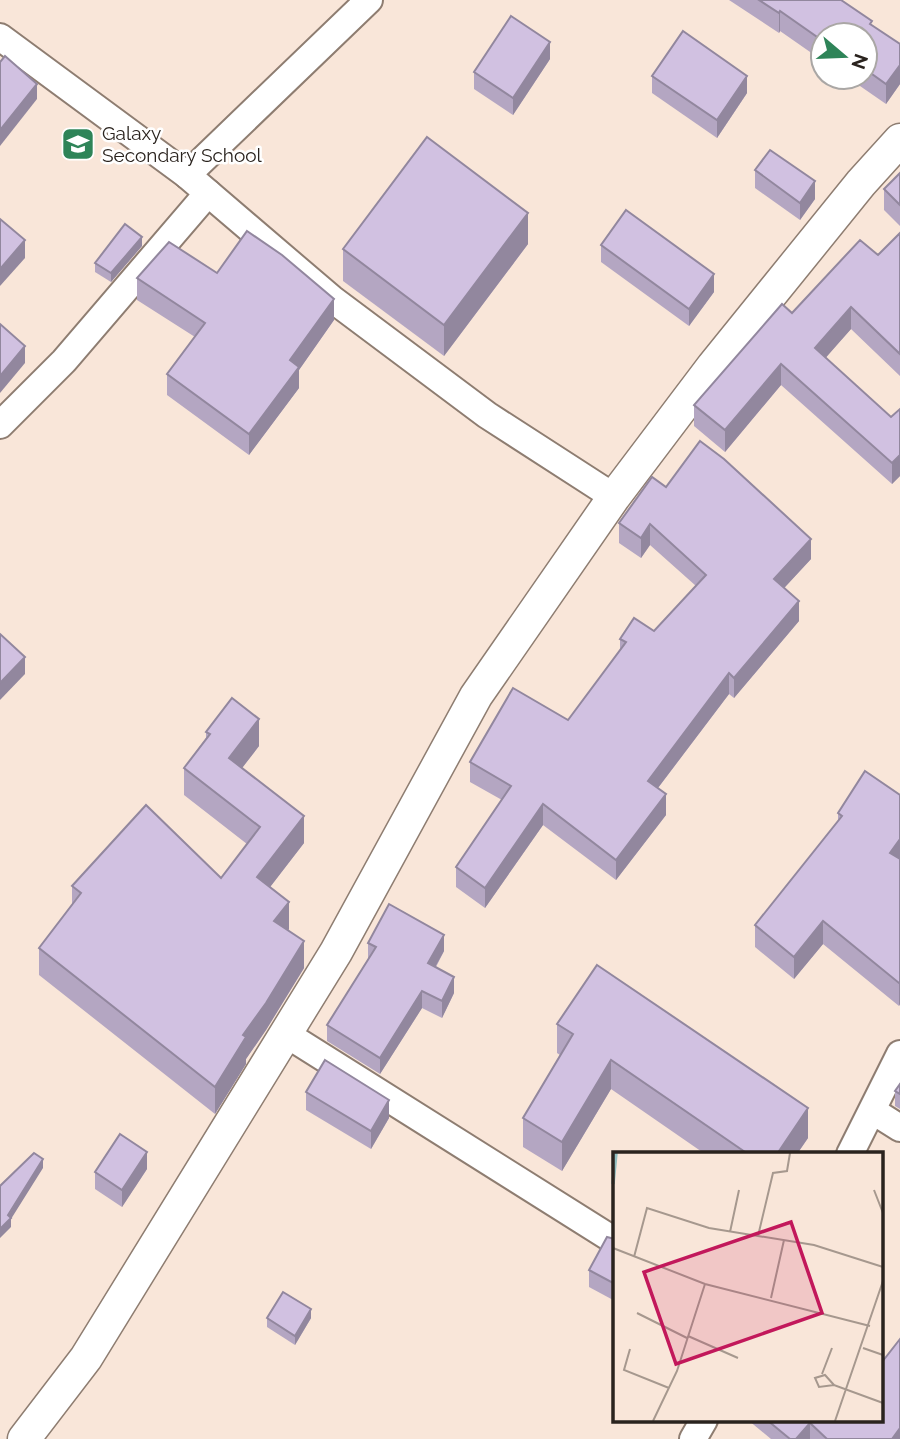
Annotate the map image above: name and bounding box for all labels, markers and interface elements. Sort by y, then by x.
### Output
north arrow [809,21,879,91]
text: N [847,51,873,72]
place label: Galaxy Secondary School [102,122,263,166]
school or university icon: Galaxy Secondary School [59,125,97,163]
inset map [613,1152,883,1422]

